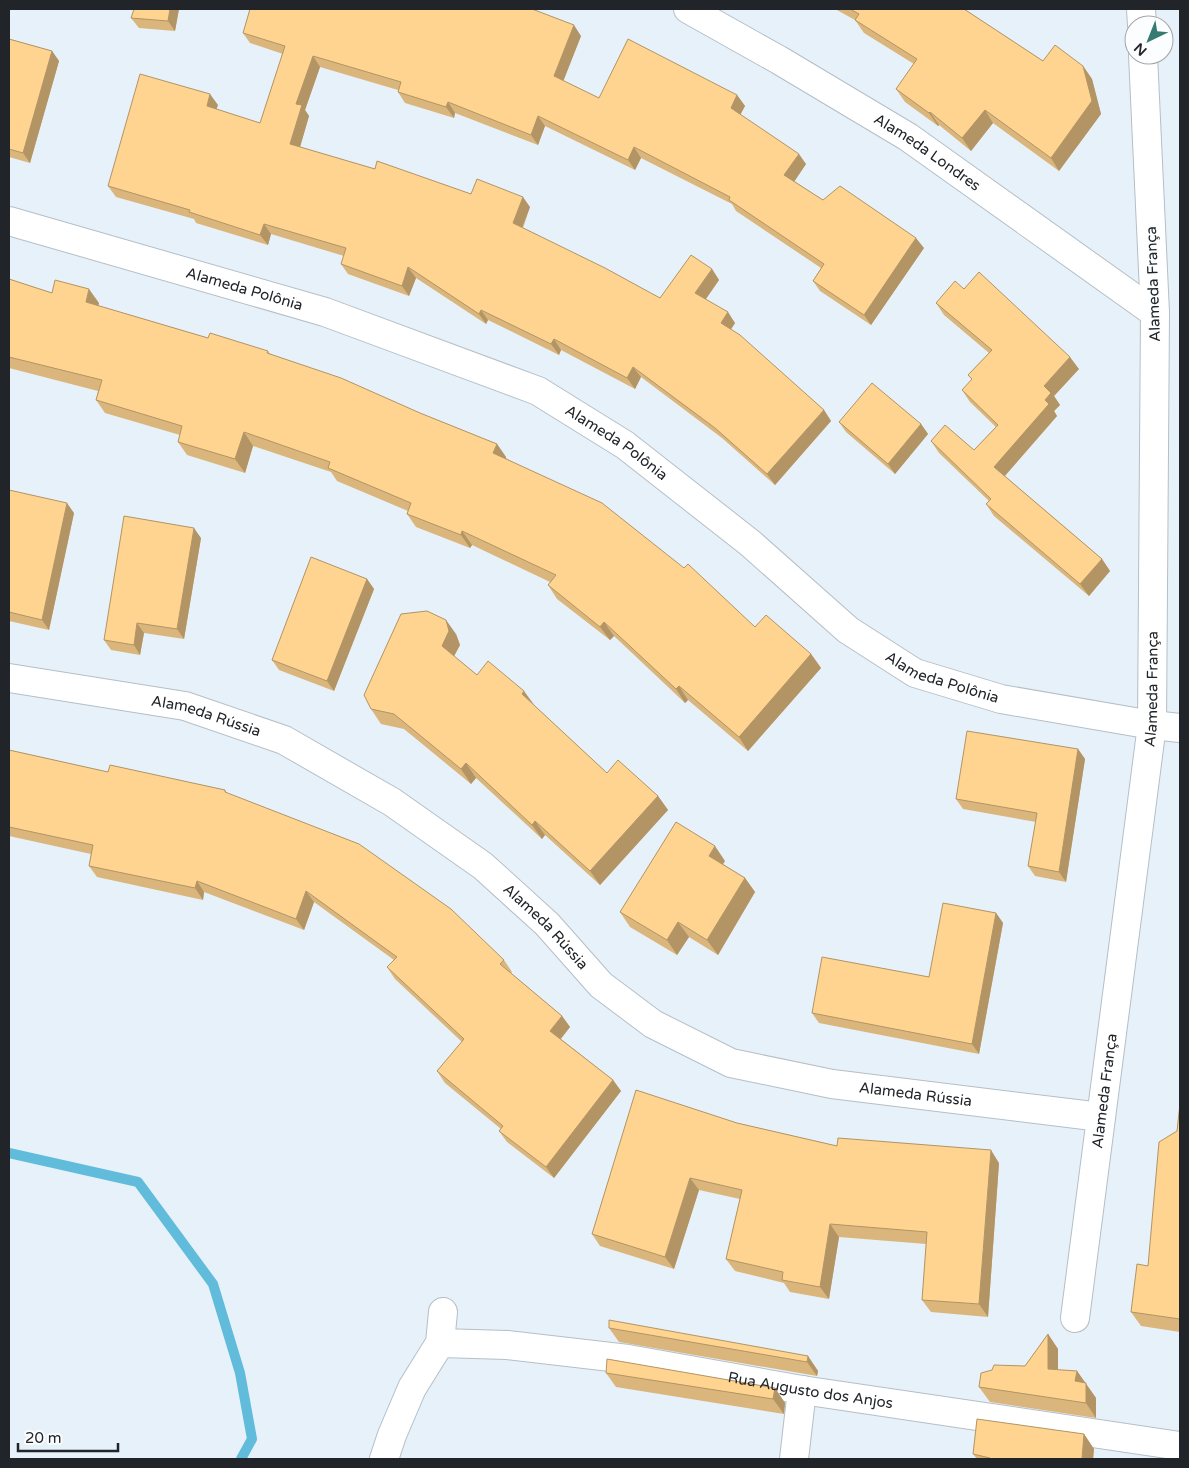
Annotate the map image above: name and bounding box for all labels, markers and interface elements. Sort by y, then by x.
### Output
north arrow [1124,15,1174,65]
text: N [1131,39,1150,59]
street label: Alameda Londres [871,110,984,195]
street label: Alameda França [1142,226,1164,342]
street label: Alameda Polônia [184,263,305,314]
street label: Alameda Polônia [562,401,671,484]
street label: Alameda França [1140,631,1162,748]
street label: Alameda Polônia [882,647,1001,707]
street label: Alameda Rússia [150,692,263,740]
street label: Alameda Rússia [499,880,592,973]
street label: Alameda França [1088,1032,1121,1150]
street label: Alameda Rússia [858,1078,973,1110]
street label: Rua Augusto dos Anjos [727,1368,894,1412]
scale bar [18,1420,118,1452]
text: 20 m [25,1429,62,1447]

